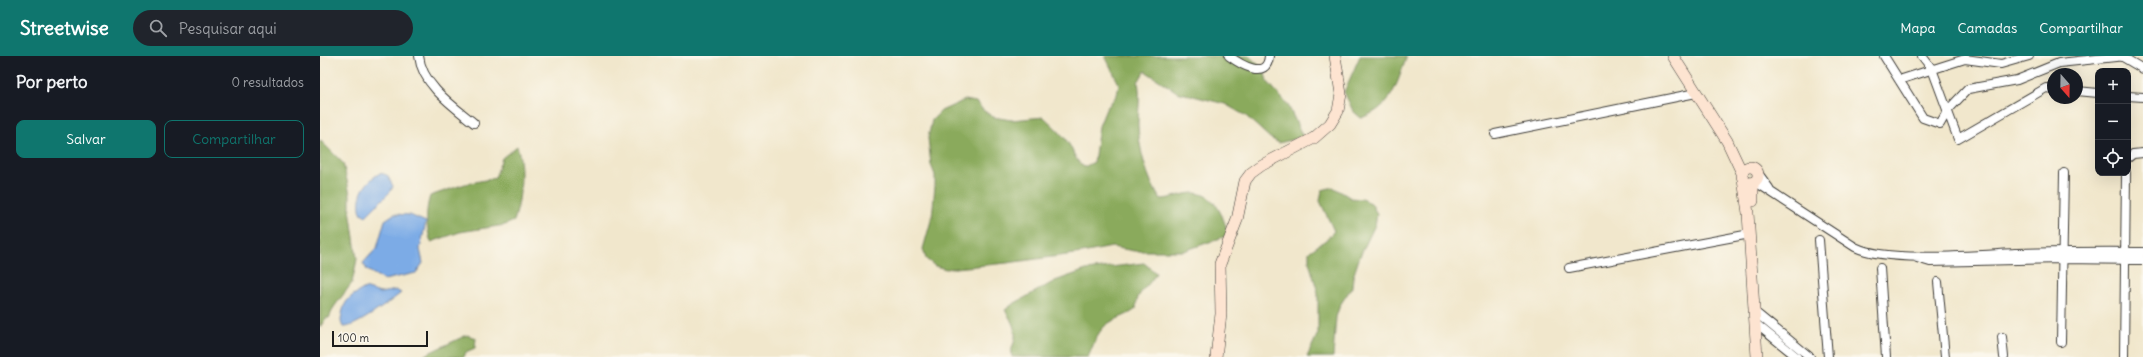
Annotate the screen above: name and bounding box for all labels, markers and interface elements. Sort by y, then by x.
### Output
search box [133,10,413,46]
text: Streetwise [20,16,109,40]
icon: search [147,17,169,39]
text: Pesquisar aqui [179,19,277,38]
text: Mapa [1900,19,1935,37]
text: Camadas [1957,19,2017,37]
text: Compartilhar [2039,19,2123,37]
north arrow [2047,68,2083,104]
map controls [2095,68,2131,176]
button: + [2095,68,2131,104]
text: Por perto [16,71,87,93]
text: 0 resultados [231,74,304,91]
button: − [2095,104,2131,140]
button: Salvar [16,120,156,158]
button: Compartilhar [164,120,304,158]
button: locate [2095,140,2131,176]
scale bar [332,329,428,348]
text: 100 m [338,331,369,345]

